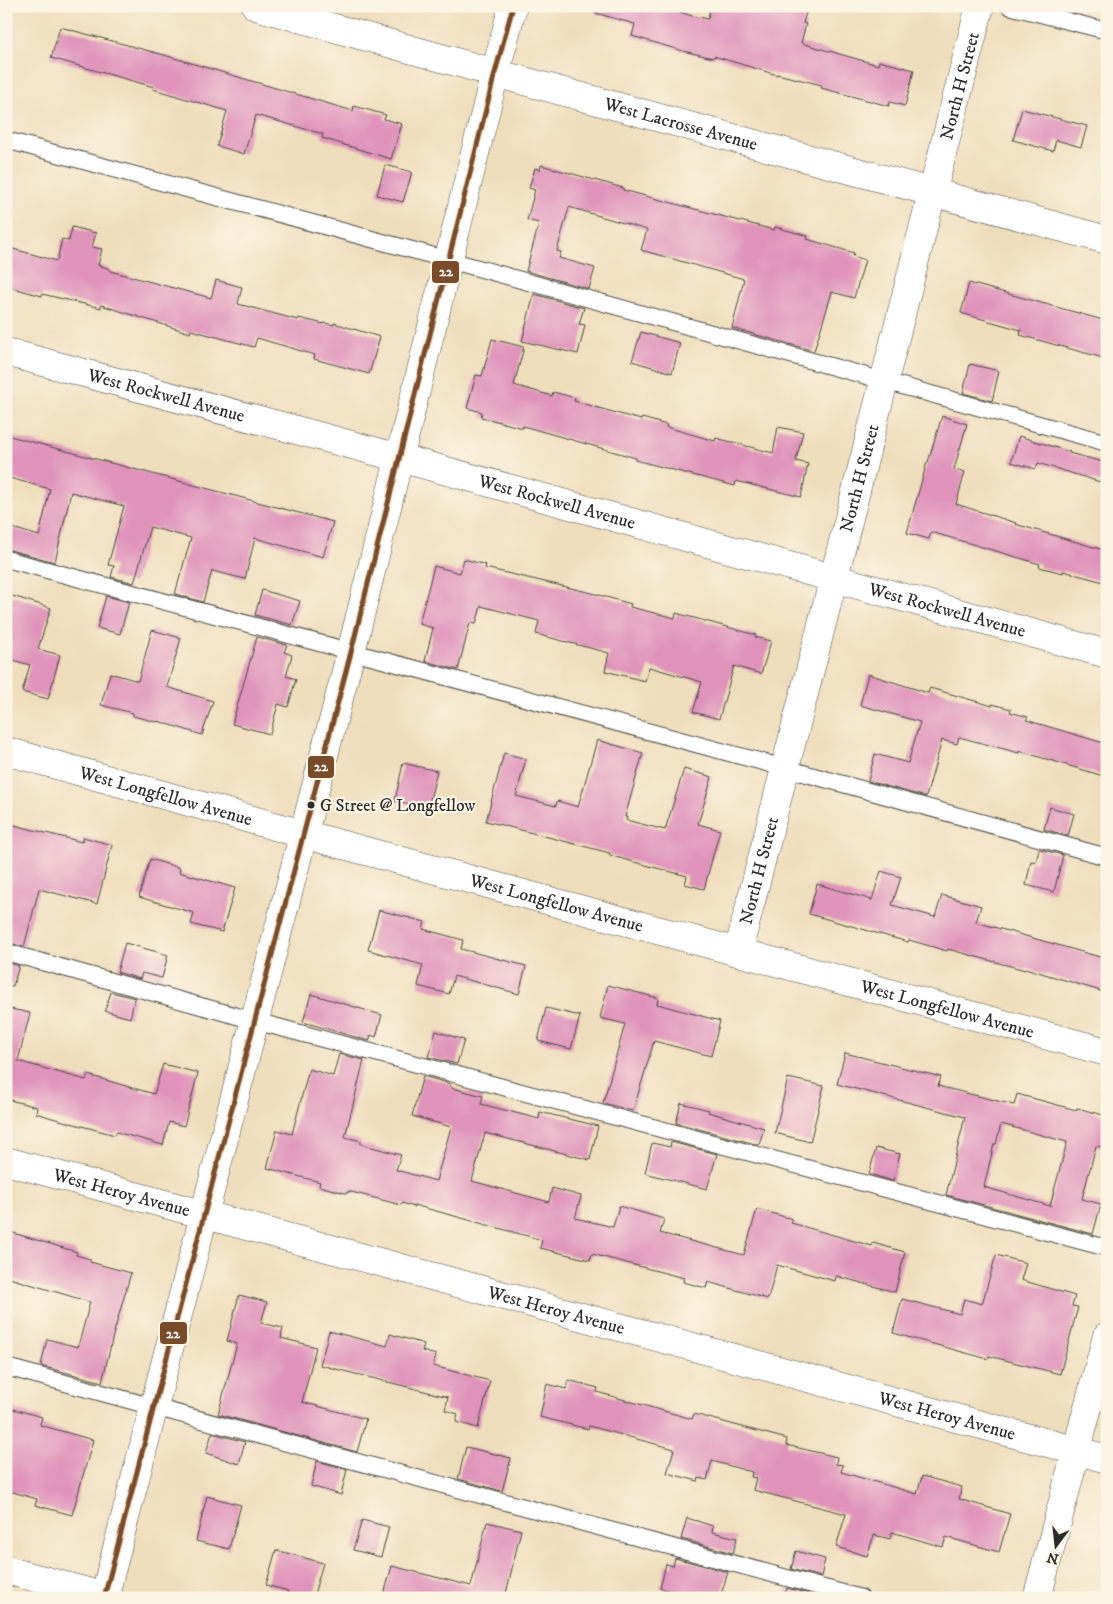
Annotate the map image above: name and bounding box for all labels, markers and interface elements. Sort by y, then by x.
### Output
street label: North H Street [936,30,985,142]
street label: West Lacrosse Avenue [601,93,760,156]
line badge: 22 [431,260,460,284]
text: 22 [439,263,454,281]
street label: West Rockwell Avenue [84,364,247,428]
street label: North H Street [836,422,885,535]
street label: West Rockwell Avenue [475,470,638,535]
street label: West Rockwell Avenue [865,578,1028,643]
line badge: 22 [307,755,335,779]
text: 22 [314,758,329,776]
street label: West Longfellow Avenue [76,762,255,831]
place label: G Street @ Longfellow [320,795,475,817]
marker: G Street @ Longfellow [306,800,316,810]
street label: North H Street [735,814,784,927]
street label: West Longfellow Avenue [466,869,645,938]
street label: West Longfellow Avenue [857,975,1036,1044]
street label: West Heroy Avenue [50,1164,192,1222]
street label: West Heroy Avenue [484,1282,627,1340]
line badge: 22 [159,1321,188,1345]
text: 22 [166,1325,181,1343]
street label: West Heroy Avenue [875,1387,1018,1446]
north arrow [1030,1522,1080,1572]
text: N [1045,1547,1061,1568]

